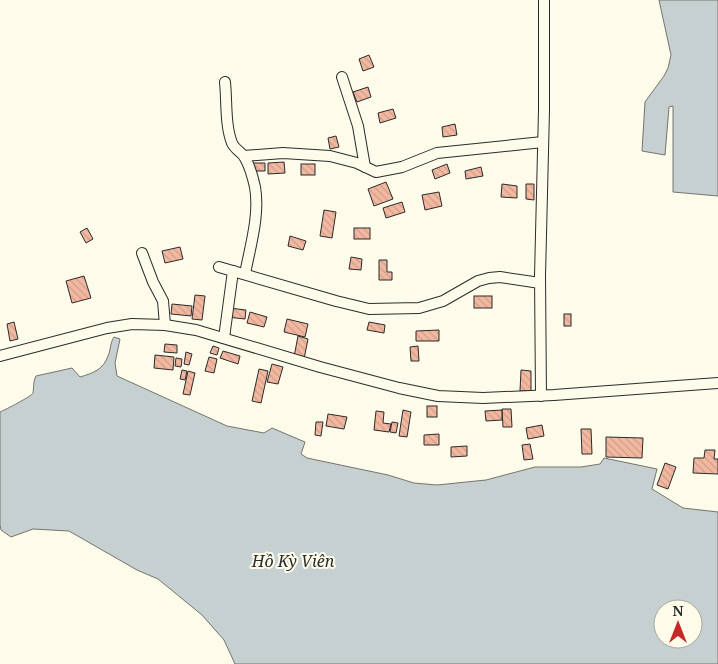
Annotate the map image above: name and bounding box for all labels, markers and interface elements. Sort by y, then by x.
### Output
water label: Hồ Kỳ Viên [251,550,335,572]
north arrow [653,599,703,649]
text: N [672,601,684,620]

